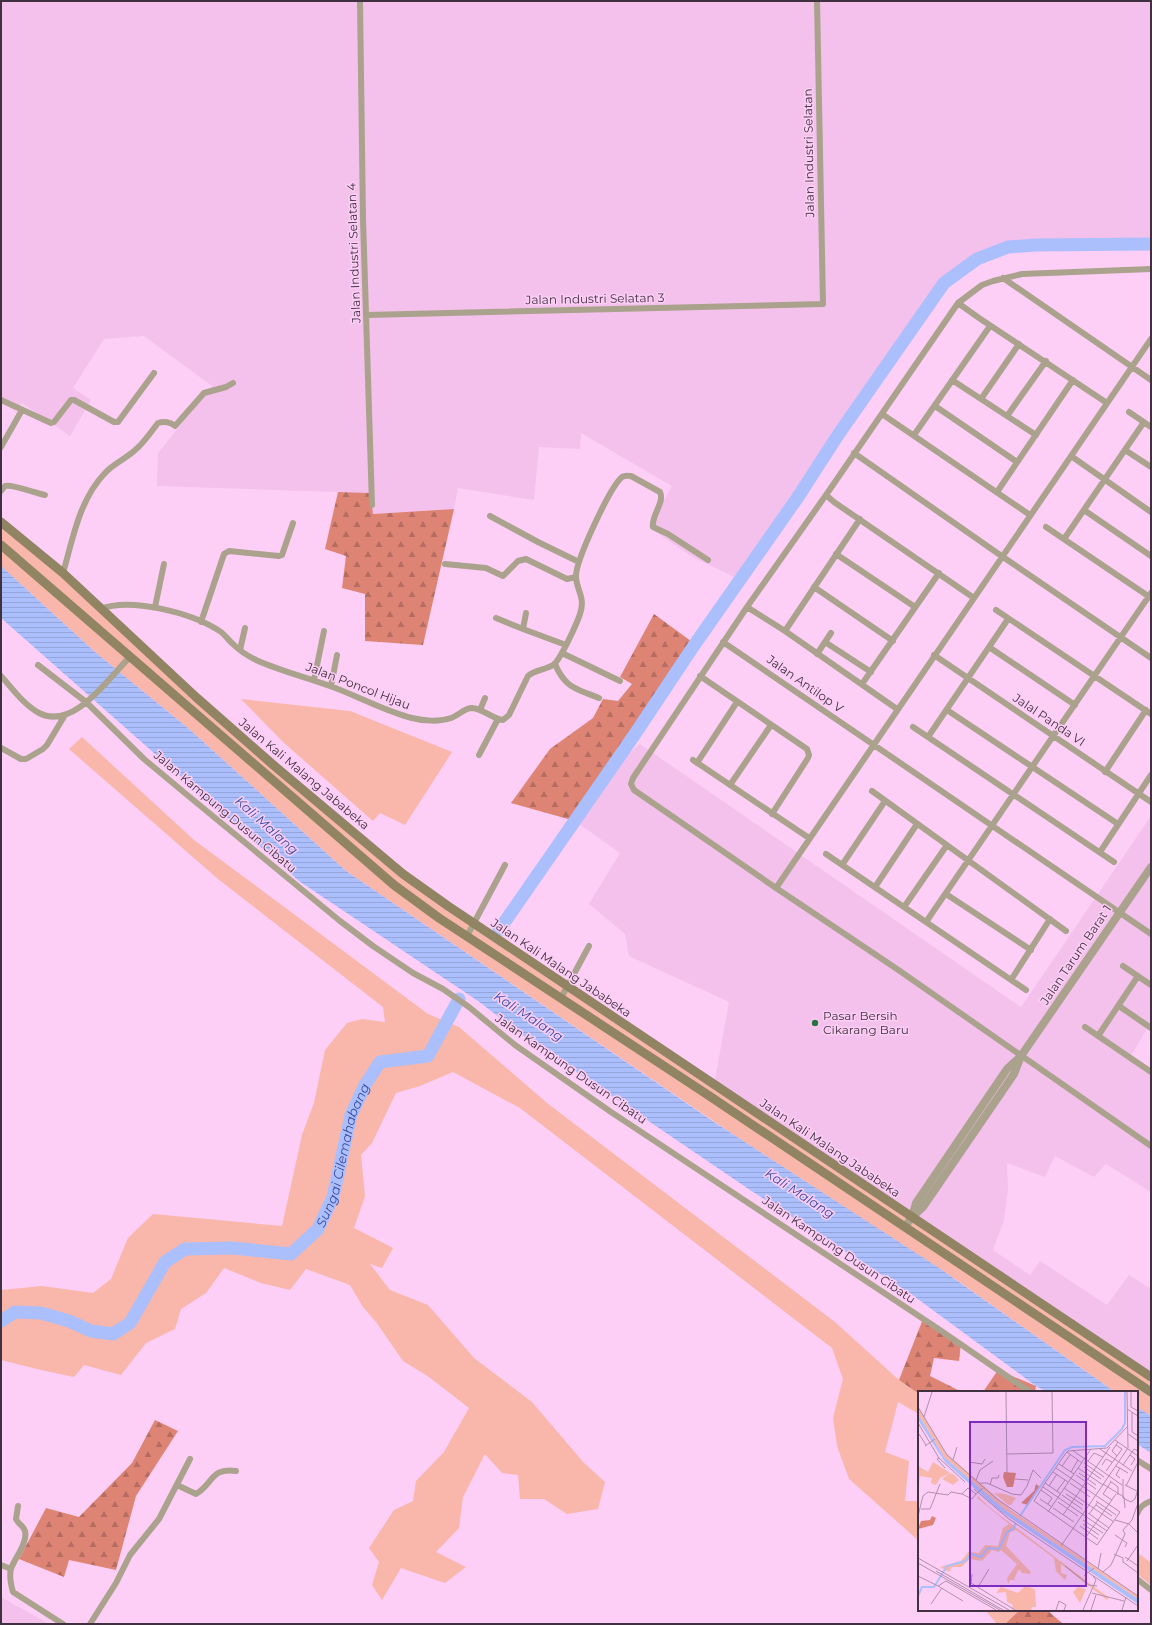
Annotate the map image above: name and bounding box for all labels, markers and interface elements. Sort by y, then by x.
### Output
street label: Jalan Industri Selatan [800,88,817,219]
street label: Jalan Industri Selatan 4 [344,183,363,324]
street label: Jalan Industri Selatan 3 [524,290,665,307]
street label: Jalan Antilop V [763,651,847,716]
street label: Jalan Poncol Hijau [303,658,413,712]
street label: Jalal Panda VI [1010,689,1088,749]
street label: Jalan Kali Malang Jababeka [236,715,372,833]
street label: Jalan Kampung Dusun Cibatu [150,747,300,876]
water label: Kali Malang [232,793,302,857]
street label: Jalan Tarum Barat 1 [1036,902,1114,1008]
street label: Jalan Kali Malang Jababeka [488,916,634,1020]
water label: Kali Malang [491,988,567,1044]
place label: Pasar Bersih Cikarang Baru [823,1008,909,1037]
street label: Jalan Kampung Dusun Cibatu [492,1010,650,1127]
marker: Pasar Bersih Cikarang Baru [810,1018,820,1028]
water label: Sungai Cilemahabang [312,1081,373,1229]
street label: Jalan Kali Malang Jababeka [757,1096,903,1200]
water label: Kali Malang [762,1165,838,1221]
street label: Jalan Kampung Dusun Cibatu [759,1192,919,1307]
inset map [918,1391,1138,1611]

